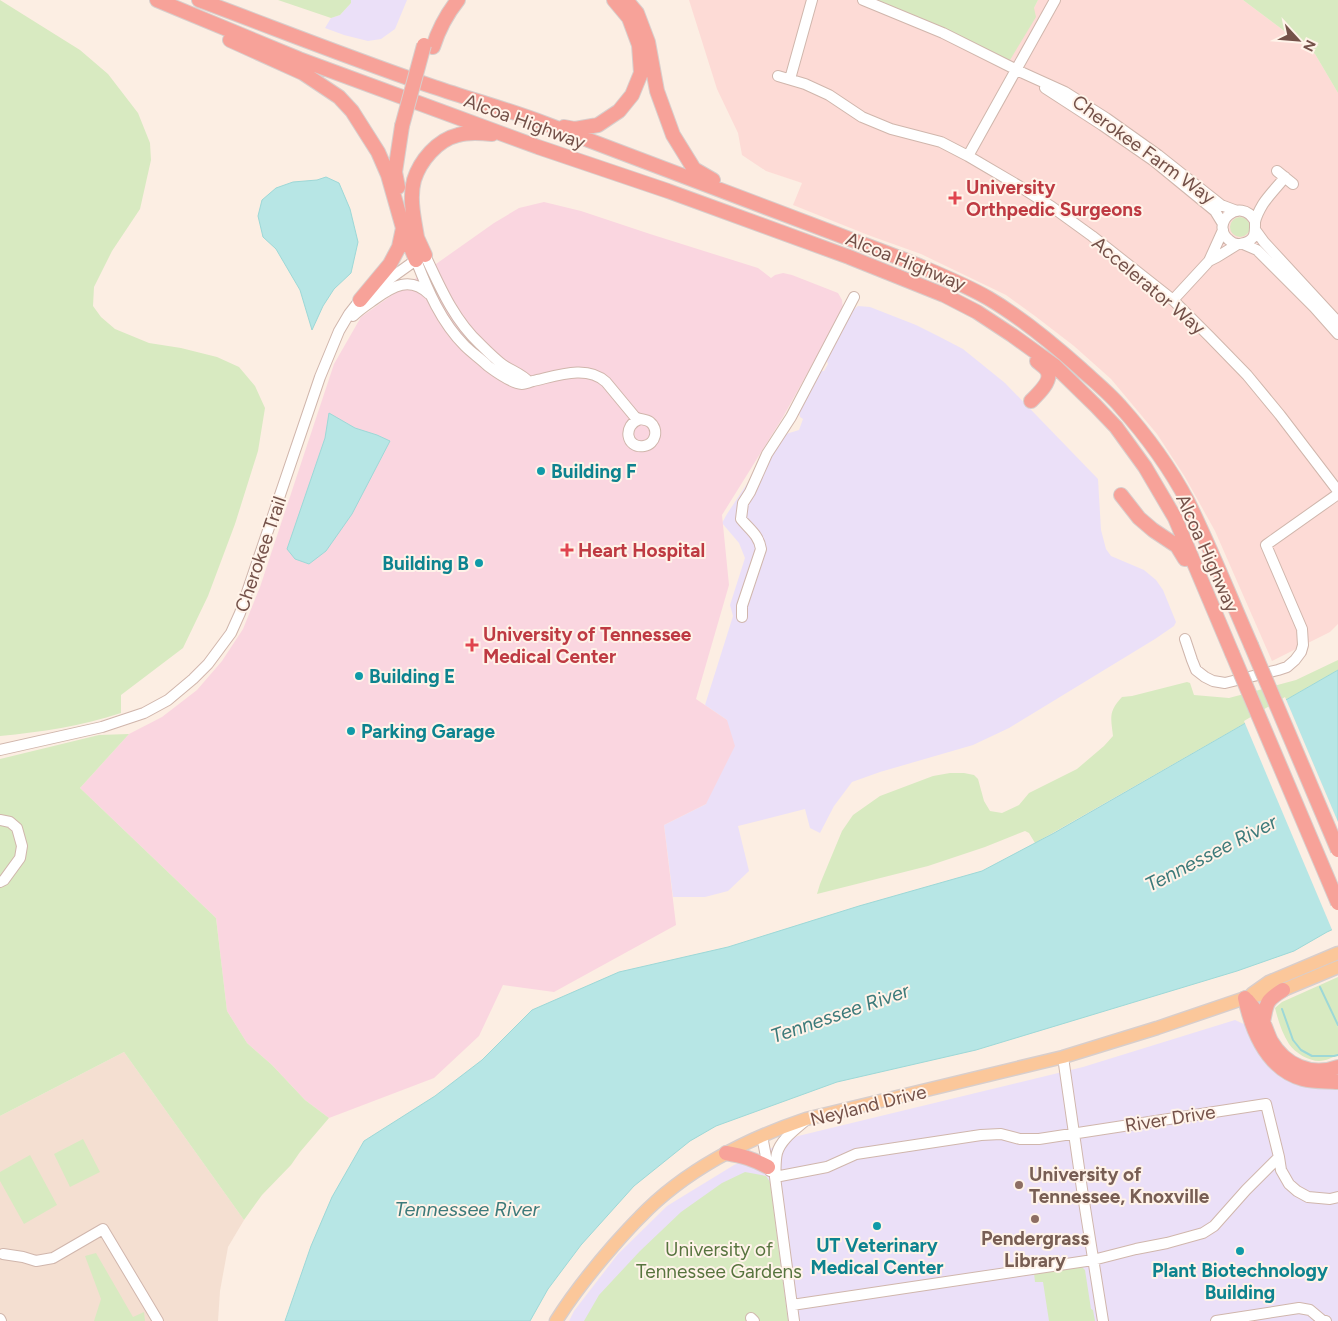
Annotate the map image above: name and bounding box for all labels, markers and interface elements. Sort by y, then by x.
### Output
north arrow [1273,15,1323,65]
text: N [1299,37,1319,54]
street label: Alcoa Highway [461,89,589,154]
street label: Cherokee Farm Way [1068,90,1220,209]
place label: University Orthpedic Surgeons [966,176,1142,221]
marker: University Orthpedic Surgeons [948,191,962,205]
street label: Alcoa Highway [843,227,969,296]
street label: Accelerator Way [1087,231,1210,339]
place label: Building F [551,460,637,483]
marker: Building F [535,465,547,477]
street label: Alcoa Highway [1171,490,1244,616]
street label: Cherokee Trail [230,493,291,615]
place label: Heart Hospital [578,539,705,562]
marker: Heart Hospital [560,543,574,557]
place label: Building B [382,552,469,575]
marker: Building B [473,557,485,569]
place label: University of Tennessee Medical Center [483,623,692,668]
marker: University of Tennessee Medical Center [465,638,479,652]
place label: Building E [369,665,455,688]
marker: Building E [353,670,365,682]
place label: Parking Garage [361,720,496,743]
marker: Parking Garage [345,725,357,737]
water label: Tennessee River [1141,809,1282,897]
water label: Tennessee River [768,978,913,1048]
street label: Neyland Drive [808,1080,929,1131]
street label: River Drive [1123,1100,1217,1137]
place label: University of Tennessee, Knoxville [1029,1163,1210,1208]
marker: University of Tennessee, Knoxville [1013,1179,1025,1191]
water label: Tennessee River [395,1197,541,1221]
marker: Pendergrass Library [1029,1213,1041,1225]
marker: UT Veterinary Medical Center [871,1220,883,1232]
place label: Pendergrass Library [981,1227,1089,1272]
place label: UT Veterinary Medical Center [810,1234,944,1279]
park label: University of Tennessee Gardens [636,1238,802,1283]
marker: Plant Biotechnology Building [1234,1245,1246,1257]
place label: Plant Biotechnology Building [1152,1259,1328,1304]

